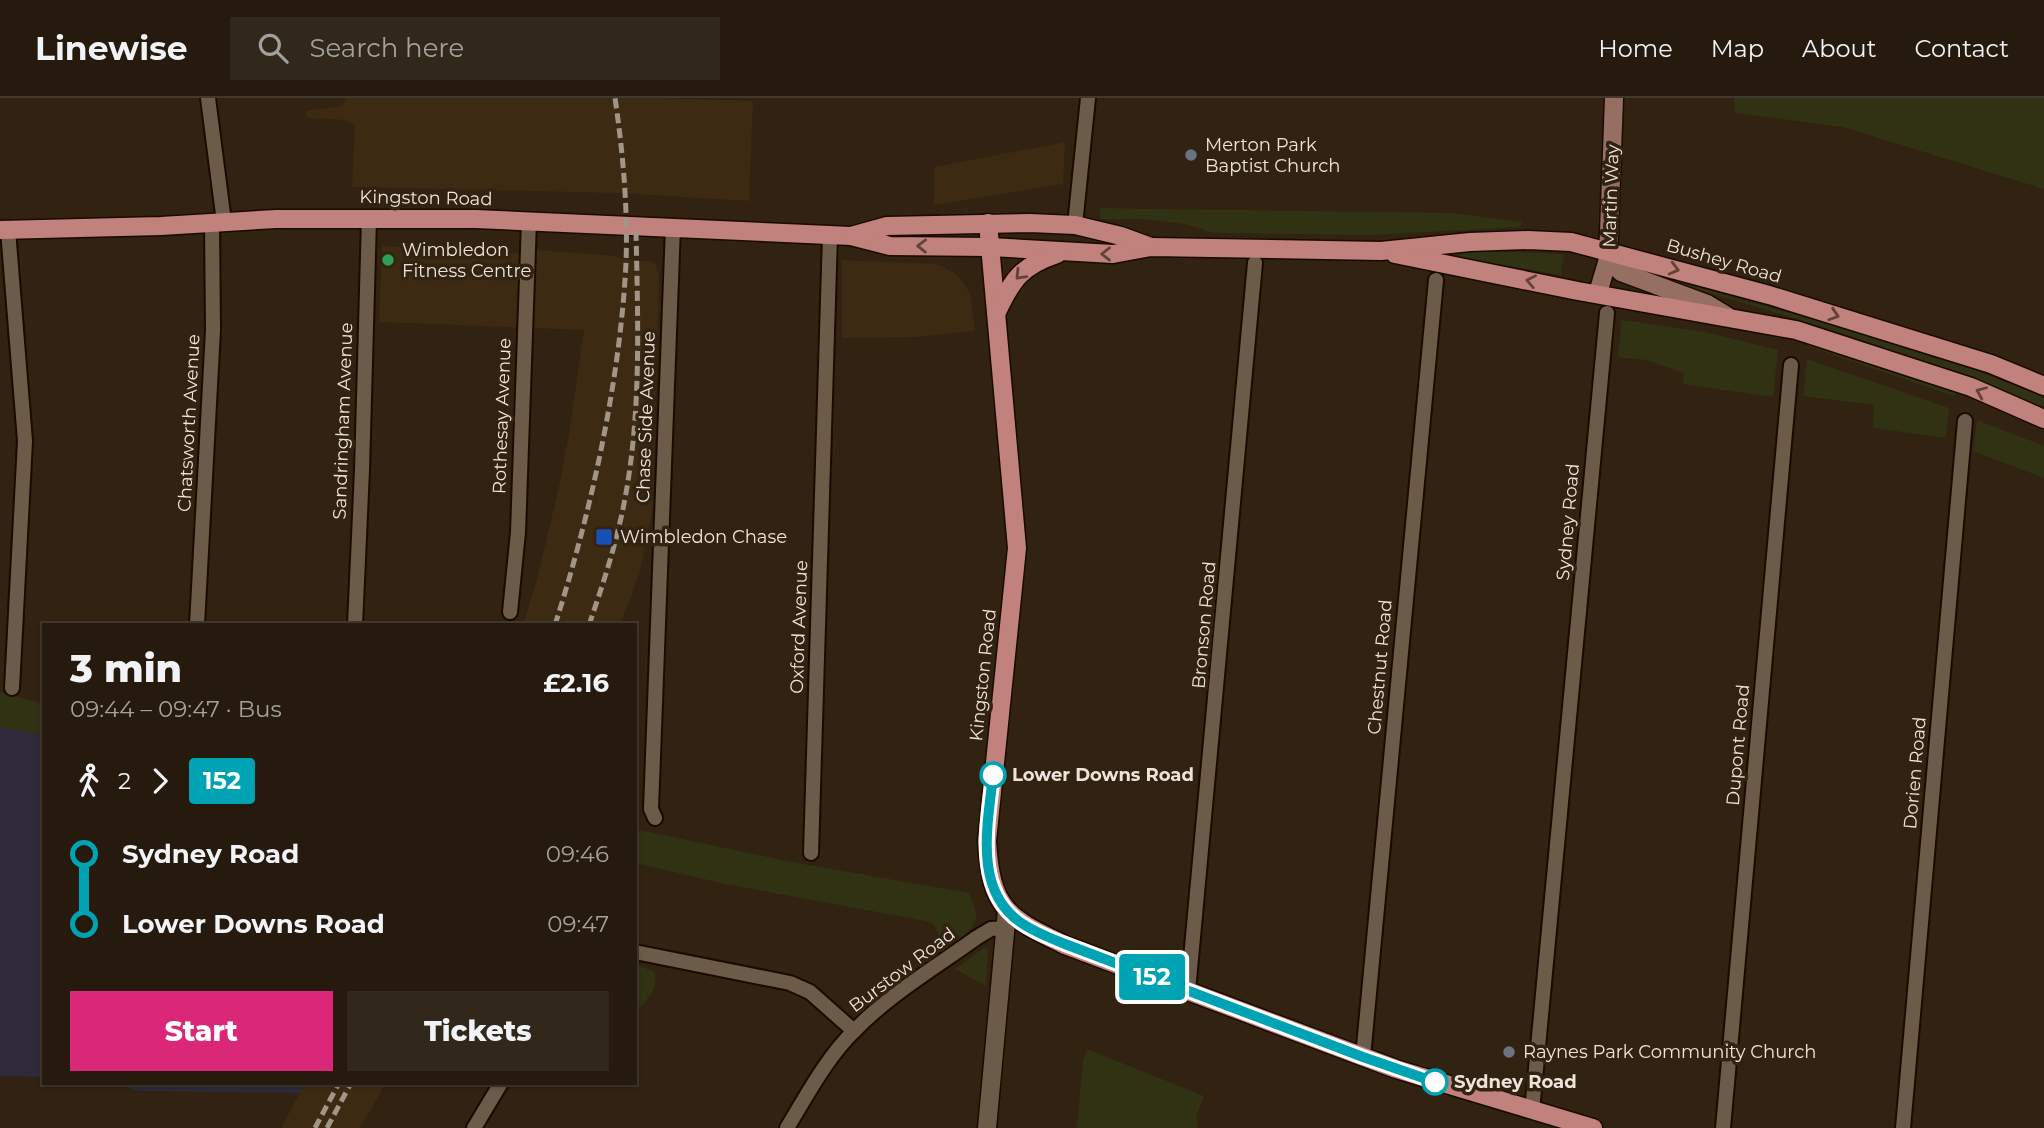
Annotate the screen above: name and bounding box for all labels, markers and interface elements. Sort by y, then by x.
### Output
search box [230,17,720,80]
text: Linewise [35,28,188,68]
icon: search [254,29,292,67]
text: Search here [310,32,464,64]
text: Home [1598,34,1673,63]
text: Map [1711,34,1764,63]
text: About [1802,34,1876,63]
text: Contact [1914,34,2009,63]
place label: Merton Park Baptist Church [1205,134,1341,177]
street label: Martin Way [1598,144,1624,248]
marker: Merton Park Baptist Church [1183,147,1199,163]
street label: Kingston Road [359,186,493,210]
street label: Bushey Road [1664,234,1784,288]
place label: Wimbledon Fitness Centre [402,239,531,282]
one-way arrow [916,239,927,254]
one-way arrow [1101,246,1111,262]
marker: Wimbledon Fitness Centre [380,252,396,268]
one-way arrow [1668,261,1680,275]
one-way arrow [1015,267,1028,280]
one-way arrow [1525,275,1537,290]
one-way arrow [1828,307,1840,322]
street label: Sandringham Avenue [329,322,357,520]
street label: Chase Side Avenue [632,331,660,503]
street label: Chatsworth Avenue [173,333,205,512]
street label: Rothesay Avenue [488,337,516,494]
one-way arrow [1976,386,1989,400]
street label: Sydney Road [1552,463,1584,581]
place label: Wimbledon Chase [620,526,787,548]
marker: Wimbledon Chase [594,527,614,547]
street label: Oxford Avenue [786,560,812,694]
street label: Bronson Road [1187,560,1221,690]
street label: Chestnut Road [1363,599,1397,735]
street label: Kingston Road [965,608,1001,742]
text: 3 min [70,645,182,692]
text: £2.16 [543,667,609,699]
street label: Dupont Road [1722,683,1754,807]
text: 09:44 – 09:47 · Bus [70,695,282,723]
street label: Dorien Road [1899,716,1931,830]
icon: walk [70,762,108,800]
icon: forward [141,762,179,800]
marker: Lower Downs Road [980,762,1006,788]
place label: Lower Downs Road [1012,764,1194,786]
text: 152 [203,766,241,795]
text: 2 [118,767,131,795]
text: Sydney Road [122,838,299,870]
text: 09:46 [546,840,609,868]
text: Lower Downs Road [122,908,385,940]
text: 09:47 [547,910,609,938]
street label: Burstow Road [845,923,959,1017]
line badge: 152 [1112,954,1192,1000]
text: 152 [1133,962,1171,991]
button: Start [70,991,333,1071]
button: Tickets [347,991,609,1071]
place label: Raynes Park Community Church [1523,1041,1816,1063]
marker: Raynes Park Community Church [1501,1044,1517,1060]
marker: Sydney Road [1422,1069,1448,1095]
place label: Sydney Road [1454,1071,1577,1093]

